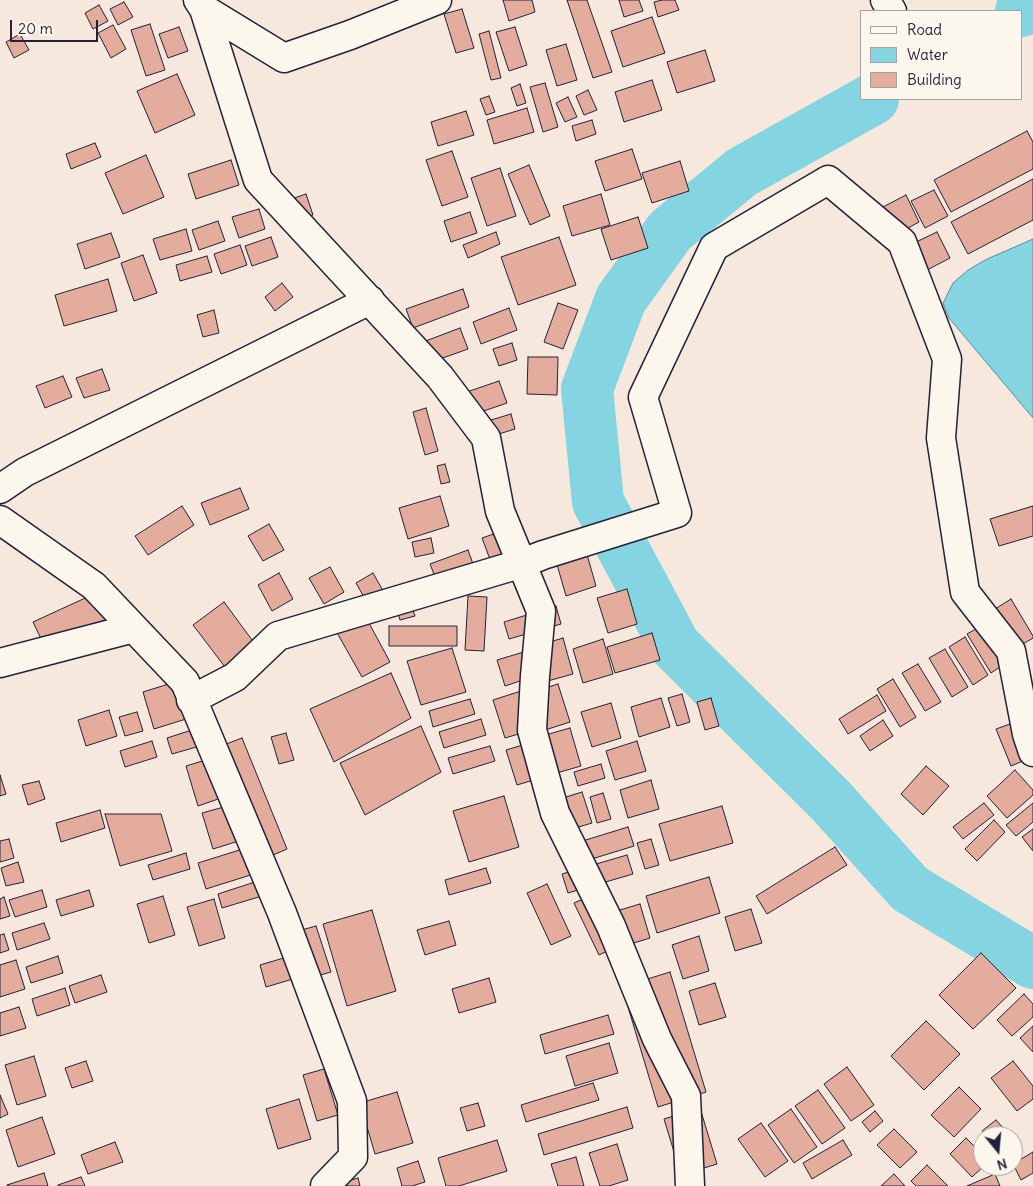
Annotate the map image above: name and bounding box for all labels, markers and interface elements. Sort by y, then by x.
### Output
scale bar [12,10,100,42]
legend [860,10,1023,100]
text: 20 m [18,19,53,38]
text: Road [907,20,942,39]
text: Water [907,45,948,64]
text: Building [907,70,962,89]
north arrow [973,1126,1023,1176]
text: N [995,1154,1009,1174]

